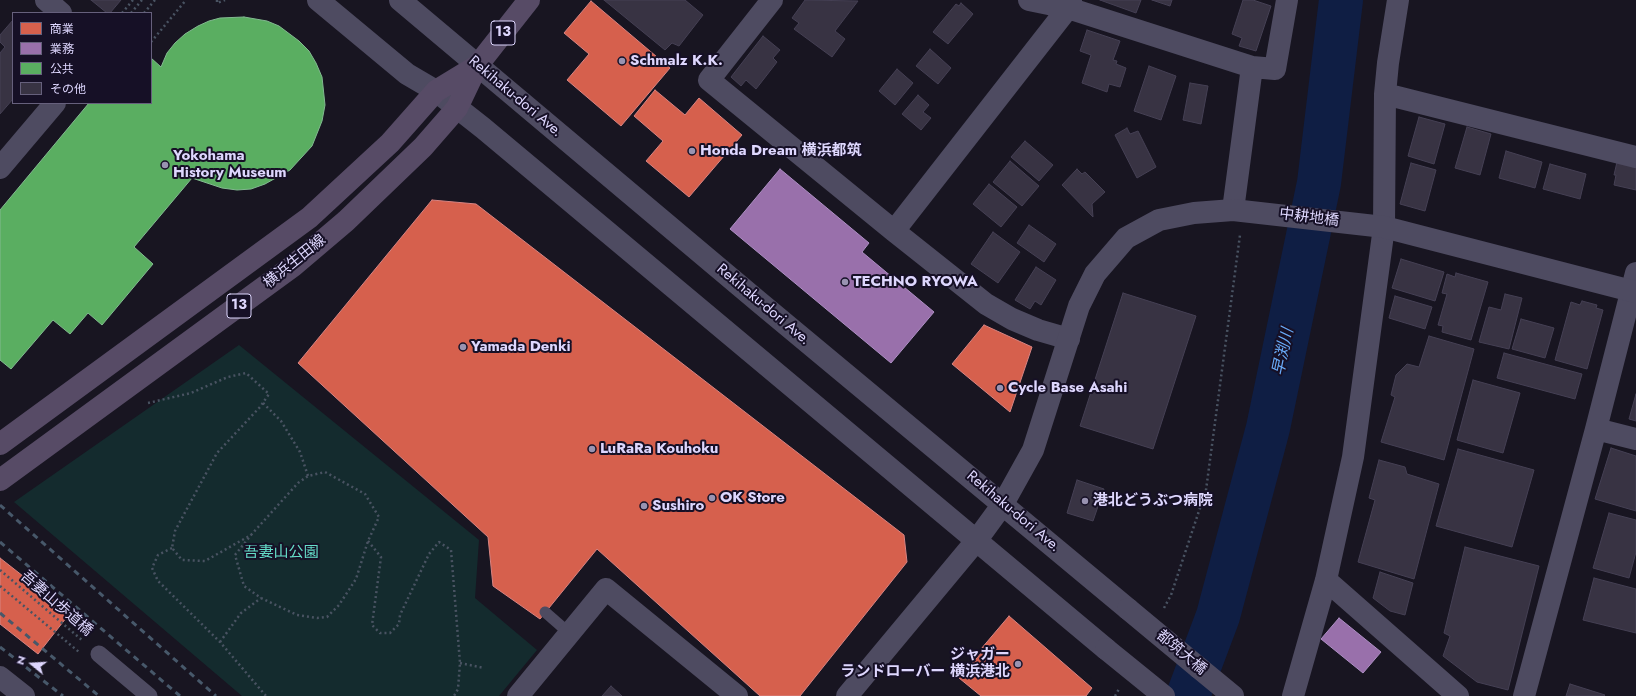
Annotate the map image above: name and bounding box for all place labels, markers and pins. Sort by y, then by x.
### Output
place label: Schmalz K.K. [630,52,723,70]
marker: Schmalz K.K. [617,56,627,66]
place label: Honda Dream 横浜都筑 [700,142,862,160]
marker: Honda Dream 横浜都筑 [687,146,697,156]
place label: Yokohama History Museum [173,147,287,182]
marker: Yokohama History Museum [160,160,170,170]
place label: TECHNO RYOWA [853,273,978,291]
marker: TECHNO RYOWA [840,277,850,287]
place label: Yamada Denki [471,338,571,356]
marker: Yamada Denki [458,342,468,352]
place label: Cycle Base Asahi [1008,379,1127,397]
marker: Cycle Base Asahi [995,383,1005,393]
place label: LuRaRa Kouhoku [600,440,718,458]
marker: LuRaRa Kouhoku [587,444,597,454]
place label: OK Store [720,489,785,507]
place label: 港北どうぶつ病院 [1093,492,1213,510]
marker: OK Store [707,493,717,503]
marker: 港北どうぶつ病院 [1080,496,1090,506]
place label: Sushiro [652,497,704,515]
marker: Sushiro [639,501,649,511]
place label: ジャガー ランドローバー 横浜港北 [841,646,1010,681]
marker: ジャガー ランドローバー 横浜港北 [1013,659,1023,669]

